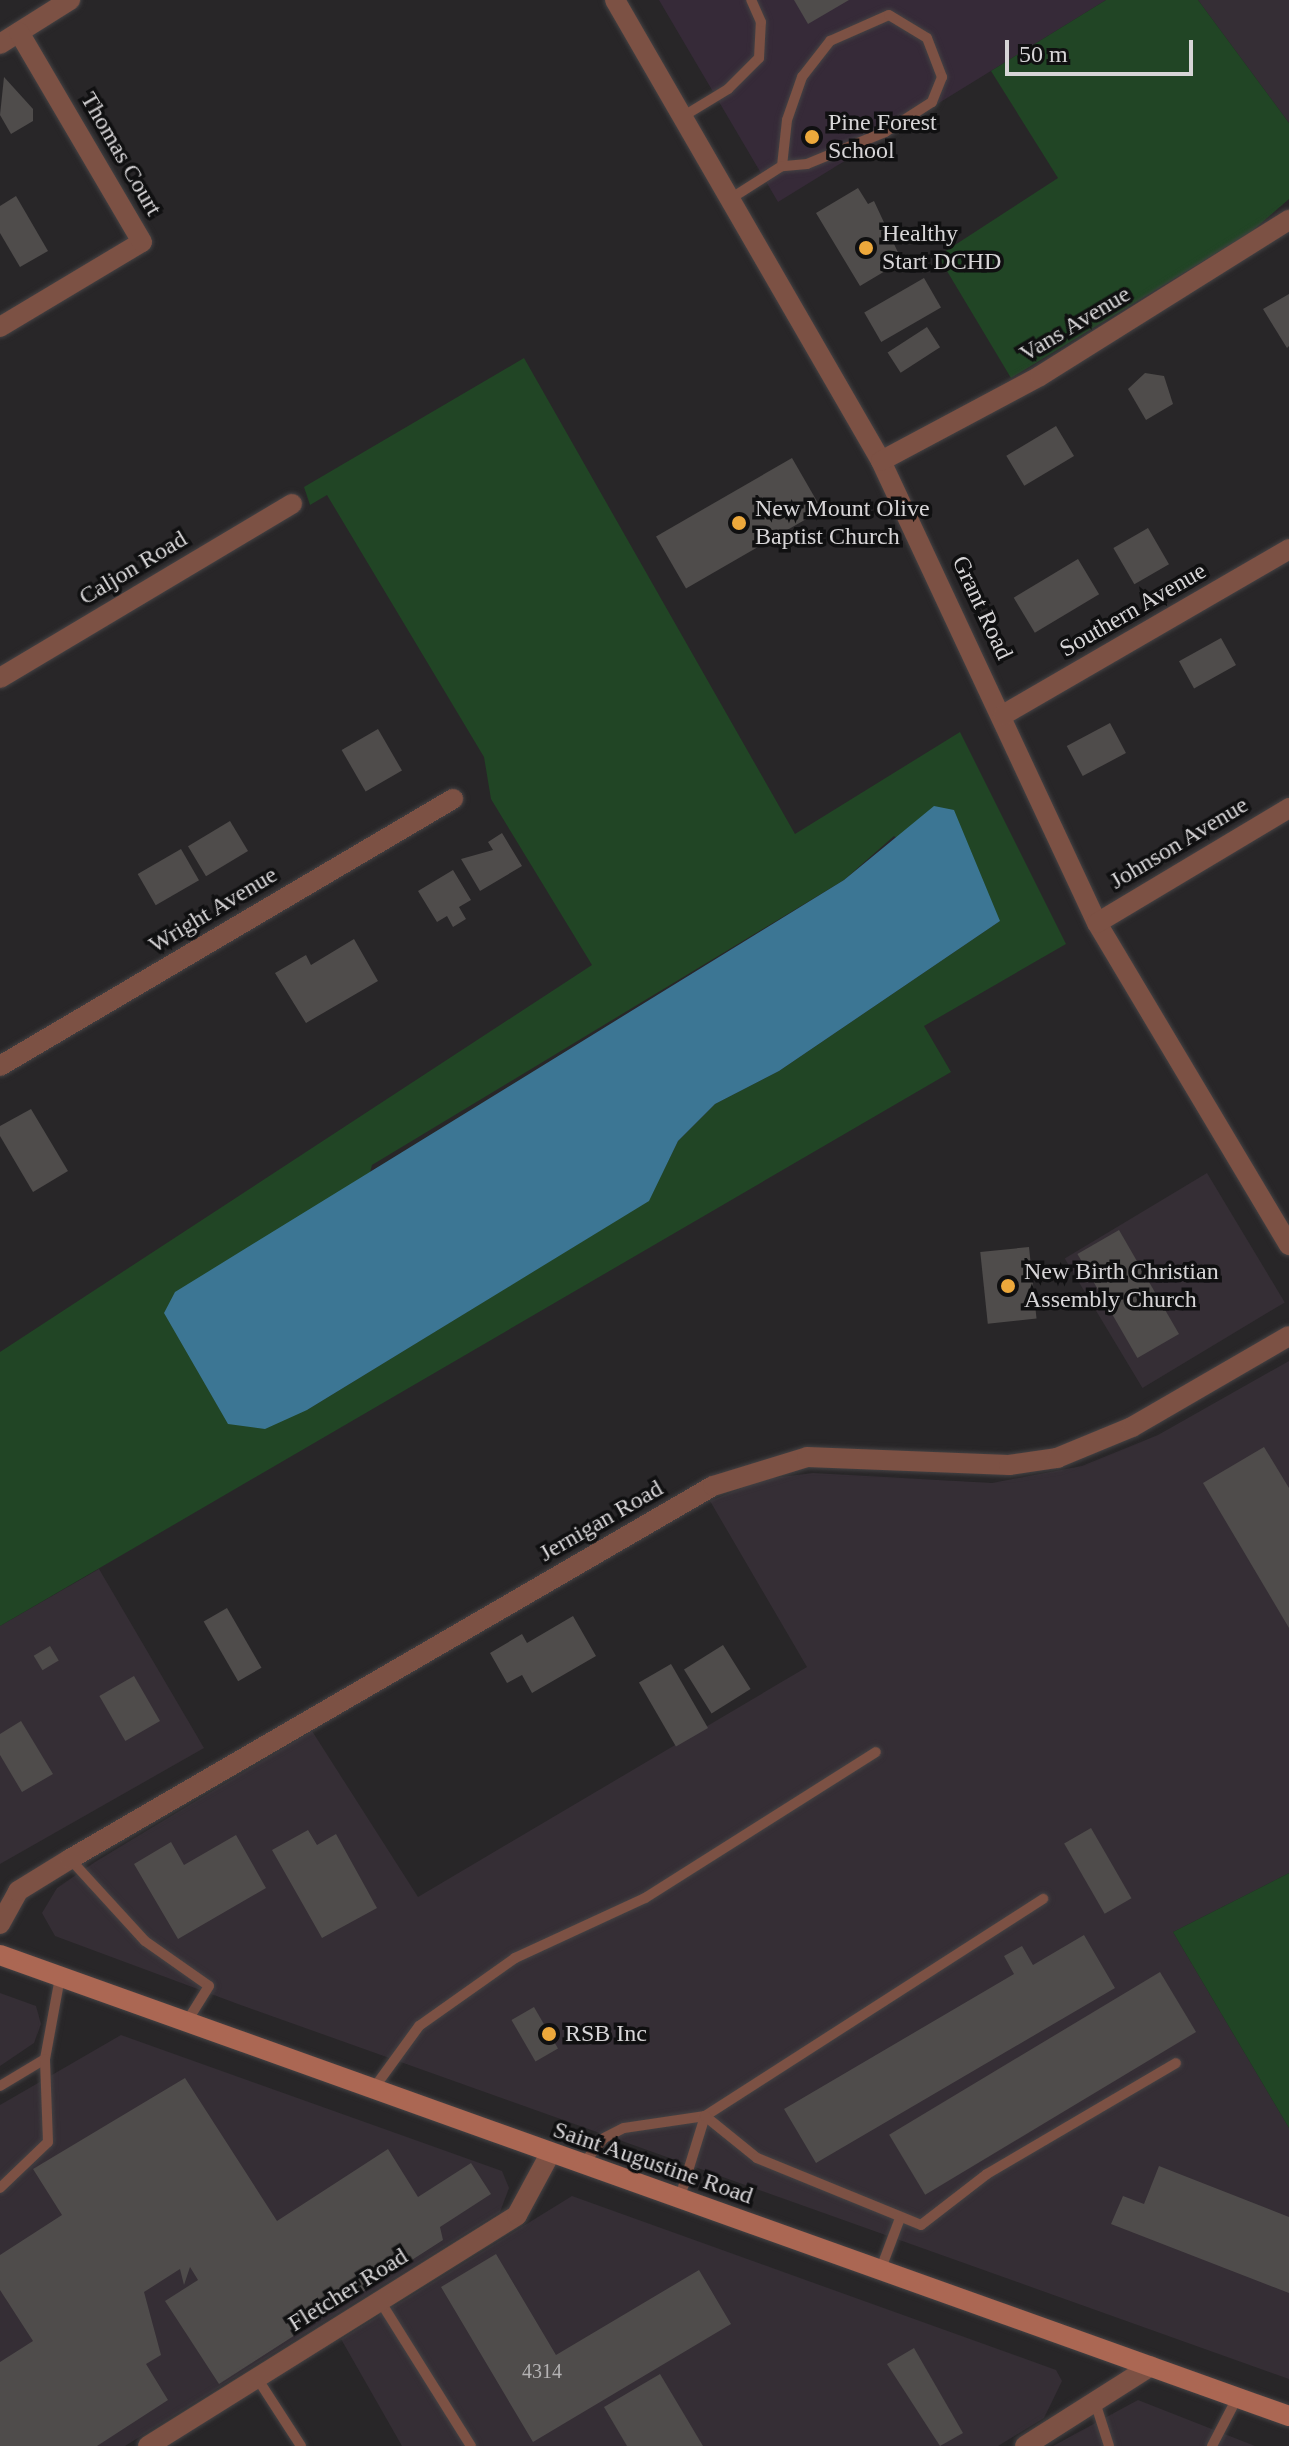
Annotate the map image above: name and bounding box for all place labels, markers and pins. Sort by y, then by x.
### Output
place label: Pine Forest School [828,109,937,165]
marker: Pine Forest School [803,128,821,146]
place label: Healthy Start DCHD [882,220,1001,276]
marker: Healthy Start DCHD [857,239,875,257]
place label: New Mount Olive Baptist Church [755,495,930,551]
marker: New Mount Olive Baptist Church [730,514,748,532]
place label: New Birth Christian Assembly Church [1024,1258,1219,1314]
marker: New Birth Christian Assembly Church [999,1277,1017,1295]
place label: RSB Inc [565,2020,647,2048]
marker: RSB Inc [540,2025,558,2043]

